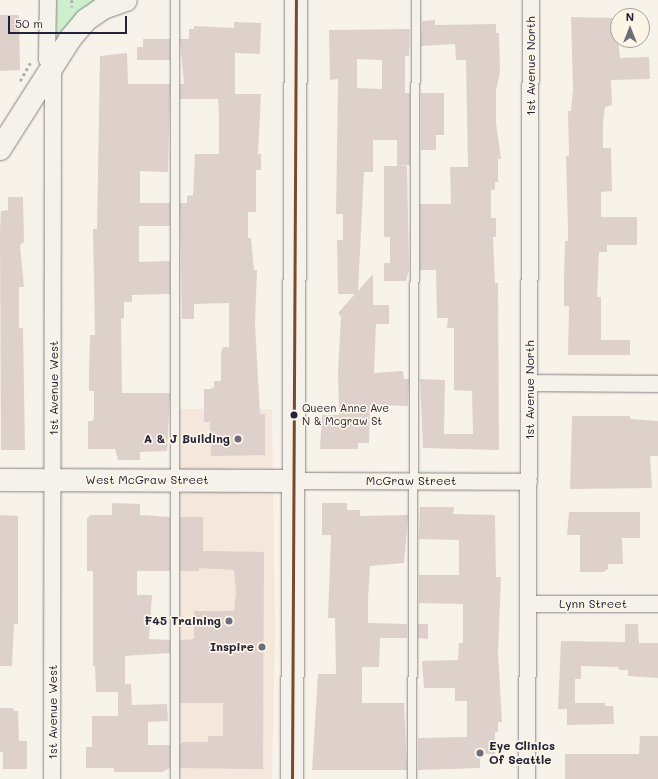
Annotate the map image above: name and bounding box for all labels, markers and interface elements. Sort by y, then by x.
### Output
scale bar [10,8,129,34]
north arrow [610,8,650,48]
text: N [626,9,634,24]
text: 50 m [15,15,43,31]
street label: 1st Avenue North [524,16,538,116]
street label: 1st Avenue North [523,340,537,440]
street label: 1st Avenue West [47,341,61,435]
place label: Queen Anne Ave N & Mcgraw St [302,402,389,428]
marker: Queen Anne Ave N & Mcgraw St [289,410,299,420]
place label: A & J Building [144,432,230,446]
marker: A & J Building [233,434,243,444]
street label: West McGraw Street [85,473,209,487]
street label: McGraw Street [366,474,456,488]
street label: Lynn Street [559,597,627,611]
place label: F45 Training [145,614,221,628]
marker: F45 Training [224,616,234,626]
place label: Inspire [210,640,254,654]
marker: Inspire [257,642,267,652]
street label: 1st Avenue West [46,665,60,759]
place label: Eye Clinics Of Seattle [489,739,555,767]
marker: Eye Clinics Of Seattle [474,747,486,759]

